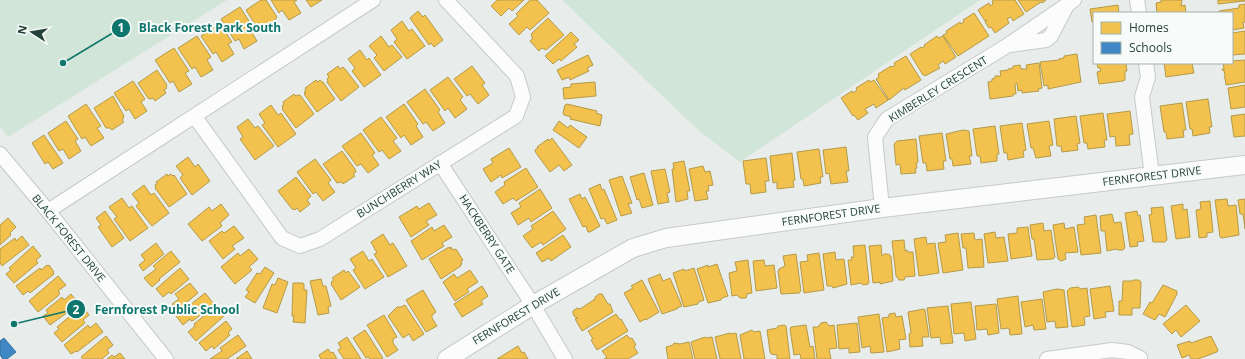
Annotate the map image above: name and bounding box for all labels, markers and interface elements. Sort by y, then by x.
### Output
north arrow [12,12,52,52]
legend [1093,12,1233,64]
callout: Black Forest Park South [111,16,289,40]
text: 1 [118,19,124,36]
text: Black Forest Park South [139,19,281,36]
text: Homes [1129,19,1169,36]
text: N [13,24,30,36]
text: Schools [1129,39,1172,56]
street label: KIMBERLEY CRESCENT [885,52,990,125]
street label: BUNCHBERRY WAY [353,156,445,221]
street label: FERNFOREST DRIVE [1102,162,1202,189]
street label: BLACK FOREST DRIVE [29,191,109,285]
street label: HACKBERRY GATE [456,191,519,276]
street label: FERNFOREST DRIVE [781,200,881,229]
street label: FERNFOREST DRIVE [469,284,562,348]
callout: Fernforest Public School [66,297,247,321]
text: 2 [73,301,80,318]
text: Fernforest Public School [95,301,239,318]

